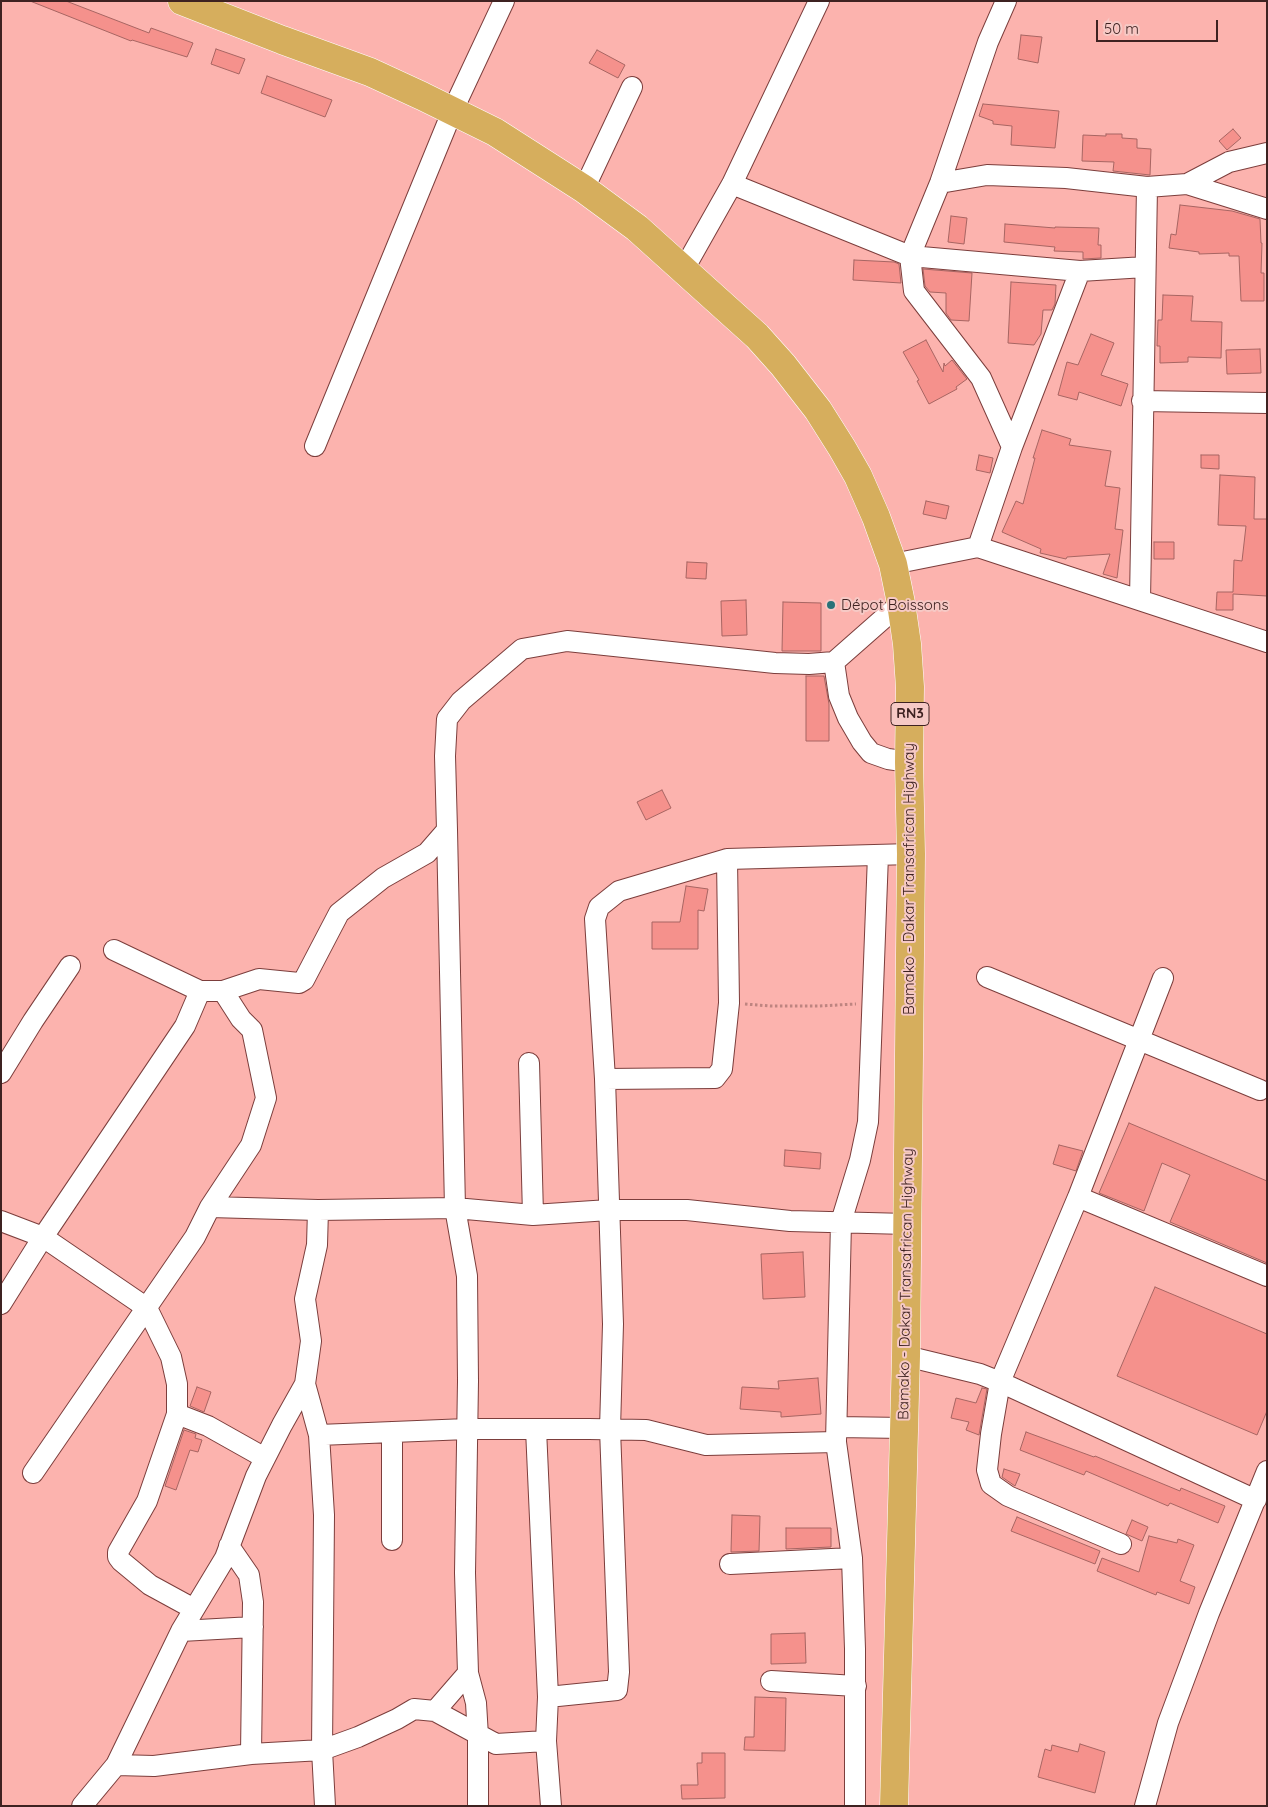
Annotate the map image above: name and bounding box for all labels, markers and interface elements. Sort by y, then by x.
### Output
scale bar [1098,10,1220,42]
text: 50 m [1104,19,1139,38]
place label: Dépot Boissons [841,596,949,614]
marker: Dépot Boissons [825,599,837,611]
road number: RN3 [891,702,929,726]
street label: Bamako - Dakar Transafrican Highway [900,743,918,1015]
street label: Bamako - Dakar Transafrican Highway [895,1148,917,1420]

